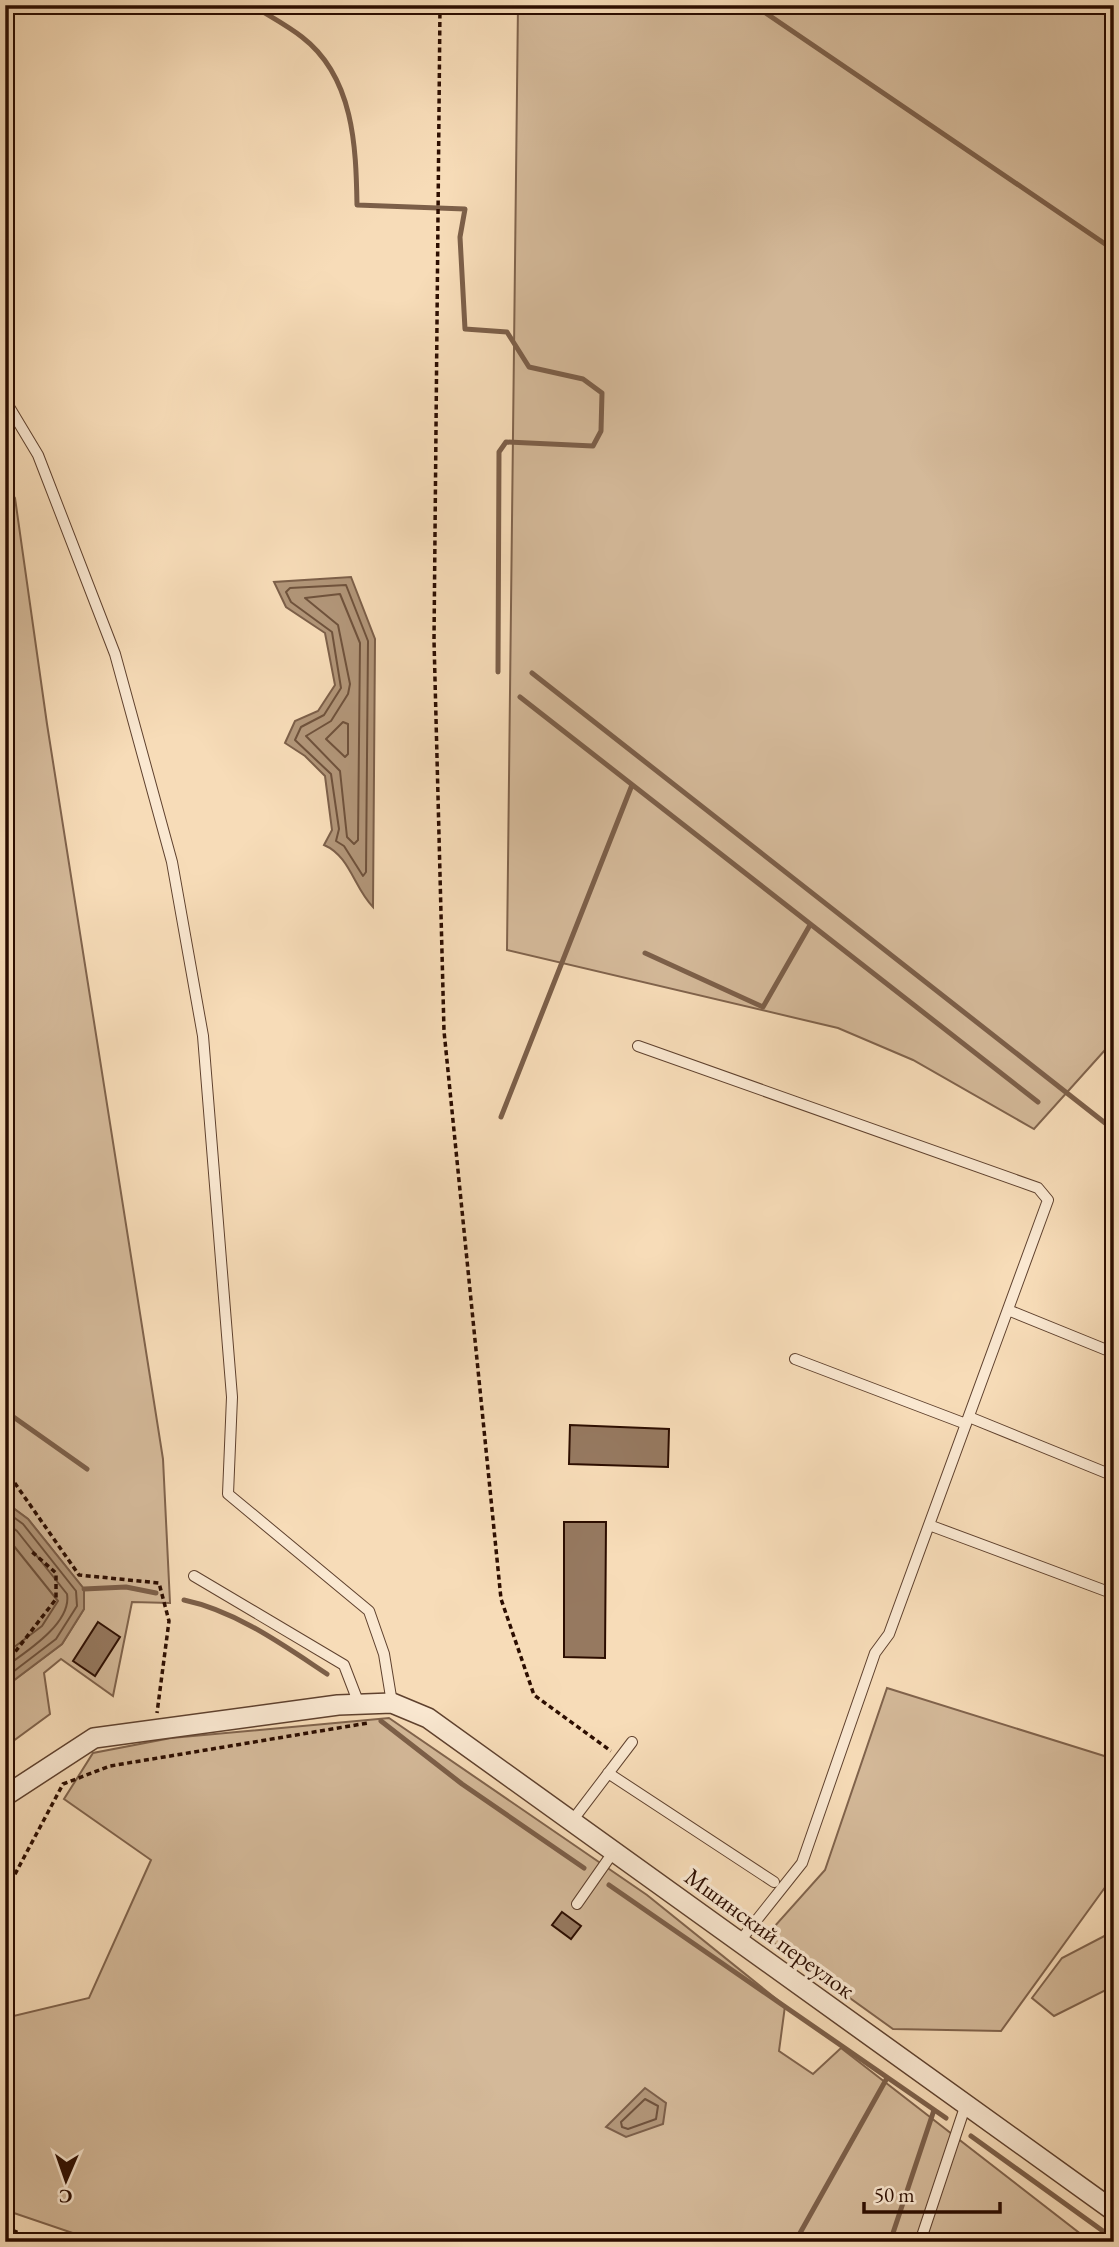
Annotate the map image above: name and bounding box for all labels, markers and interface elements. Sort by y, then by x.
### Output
street label: Мшинский переулок [679,1861,861,2005]
north arrow [32,2146,102,2216]
scale bar [864,2170,1000,2214]
text: 50 m [874,2181,915,2208]
text: С [58,2184,73,2209]

